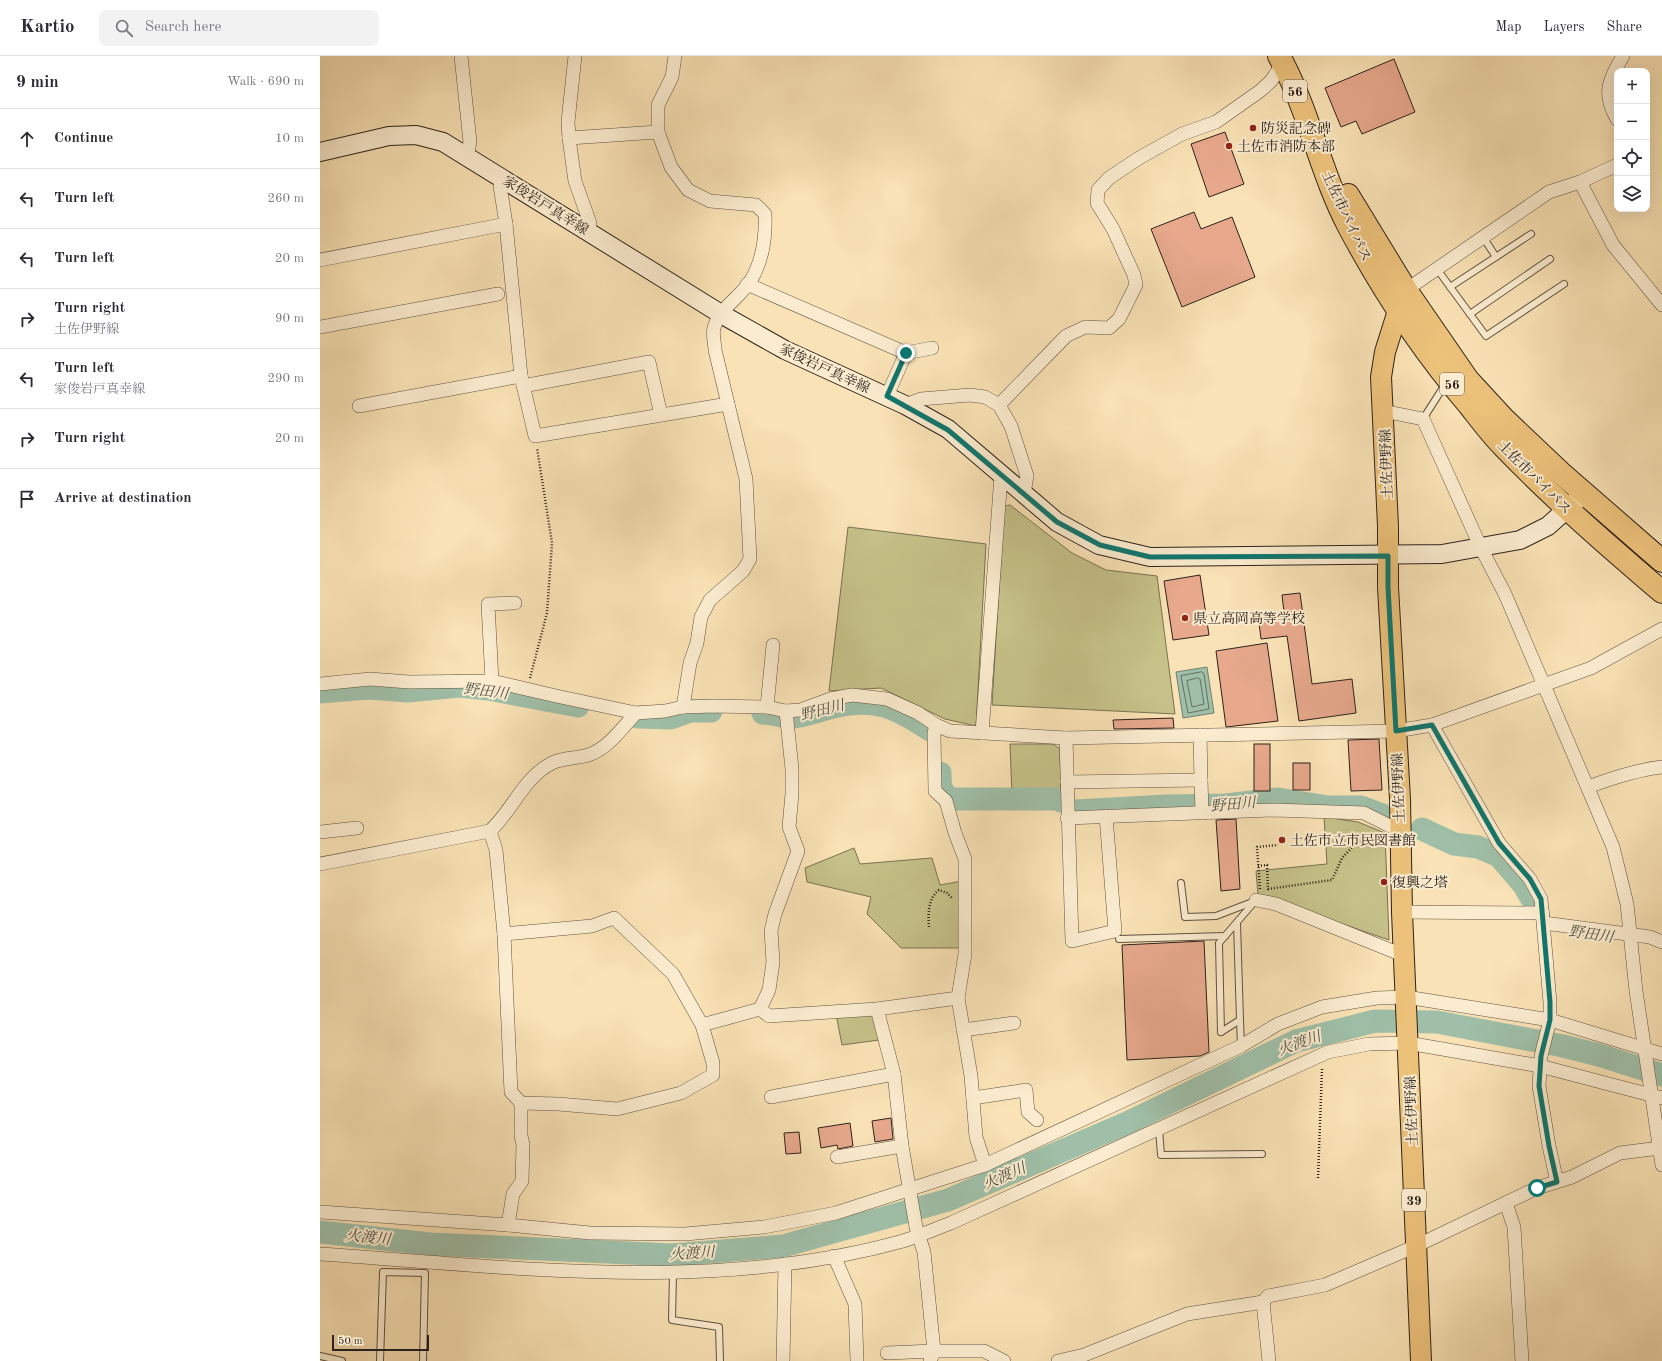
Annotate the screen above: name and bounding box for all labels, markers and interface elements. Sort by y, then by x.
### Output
search box [99,10,379,46]
icon: search [113,17,135,39]
text: Kartio [20,18,75,37]
text: Search here [145,20,221,35]
text: Map [1496,20,1522,34]
text: Layers [1544,20,1585,34]
text: Share [1607,20,1642,34]
map controls [1614,68,1650,212]
button: + [1614,68,1650,104]
text: 9 min [16,74,59,91]
text: Walk · 690 m [227,75,304,88]
road number: 56 [1283,80,1307,102]
button: − [1614,104,1650,140]
place label: 防災記念碑 [1261,120,1331,136]
marker: 防災記念碑 [1248,123,1258,133]
icon: ahead [16,128,38,150]
text: Continue [54,131,113,146]
text: 10 m [275,132,304,145]
place label: 土佐市消防本部 [1237,139,1335,154]
button: locate [1614,140,1650,176]
marker: 土佐市消防本部 [1224,141,1234,151]
street label: 土佐市バイパス [1319,169,1374,264]
street label: 家俊岩戸真幸線 [500,173,591,238]
button: layers [1614,176,1650,212]
icon: left [16,188,38,210]
text: Turn left [54,191,114,206]
text: 260 m [267,192,304,205]
icon: left [16,248,38,270]
text: Turn left [54,251,114,266]
text: 20 m [275,252,304,265]
text: Turn right [54,301,125,316]
icon: right [16,308,38,330]
text: 90 m [275,312,304,325]
text: 土佐伊野線 [54,323,119,336]
street label: 家俊岩戸真幸線 [777,341,872,396]
route end [897,344,915,362]
text: Turn left [54,361,114,376]
icon: left [16,368,38,390]
text: 290 m [267,372,304,385]
road number: 56 [1440,373,1464,395]
text: 家俊岩戸真幸線 [54,383,145,396]
icon: right [16,428,38,450]
street label: 土佐伊野線 [1378,429,1395,499]
text: Turn right [54,431,125,446]
text: 20 m [275,432,304,445]
street label: 土佐市バイパス [1495,437,1575,517]
icon: arrive [16,488,38,510]
text: Arrive at destination [54,491,192,506]
place label: 県立高岡高等学校 [1193,611,1305,626]
marker: 県立高岡高等学校 [1180,613,1190,623]
water label: 野田川 [463,680,511,703]
water label: 野田川 [798,696,848,724]
street label: 土佐伊野線 [1390,753,1407,823]
water label: 野田川 [1210,794,1258,815]
place label: 土佐市立市民図書館 [1290,833,1416,848]
marker: 土佐市立市民図書館 [1277,835,1287,845]
place label: 復興之塔 [1392,875,1448,890]
marker: 復興之塔 [1379,877,1389,887]
water label: 野田川 [1567,923,1616,946]
water label: 火渡川 [1275,1027,1325,1059]
street label: 土佐伊野線 [1403,1076,1420,1146]
water label: 火渡川 [980,1159,1030,1193]
route start [1528,1179,1546,1197]
road number: 39 [1402,1189,1426,1211]
water label: 火渡川 [345,1227,393,1249]
water label: 火渡川 [669,1244,717,1263]
scale bar [332,1333,429,1352]
text: 50 m [338,1336,363,1347]

